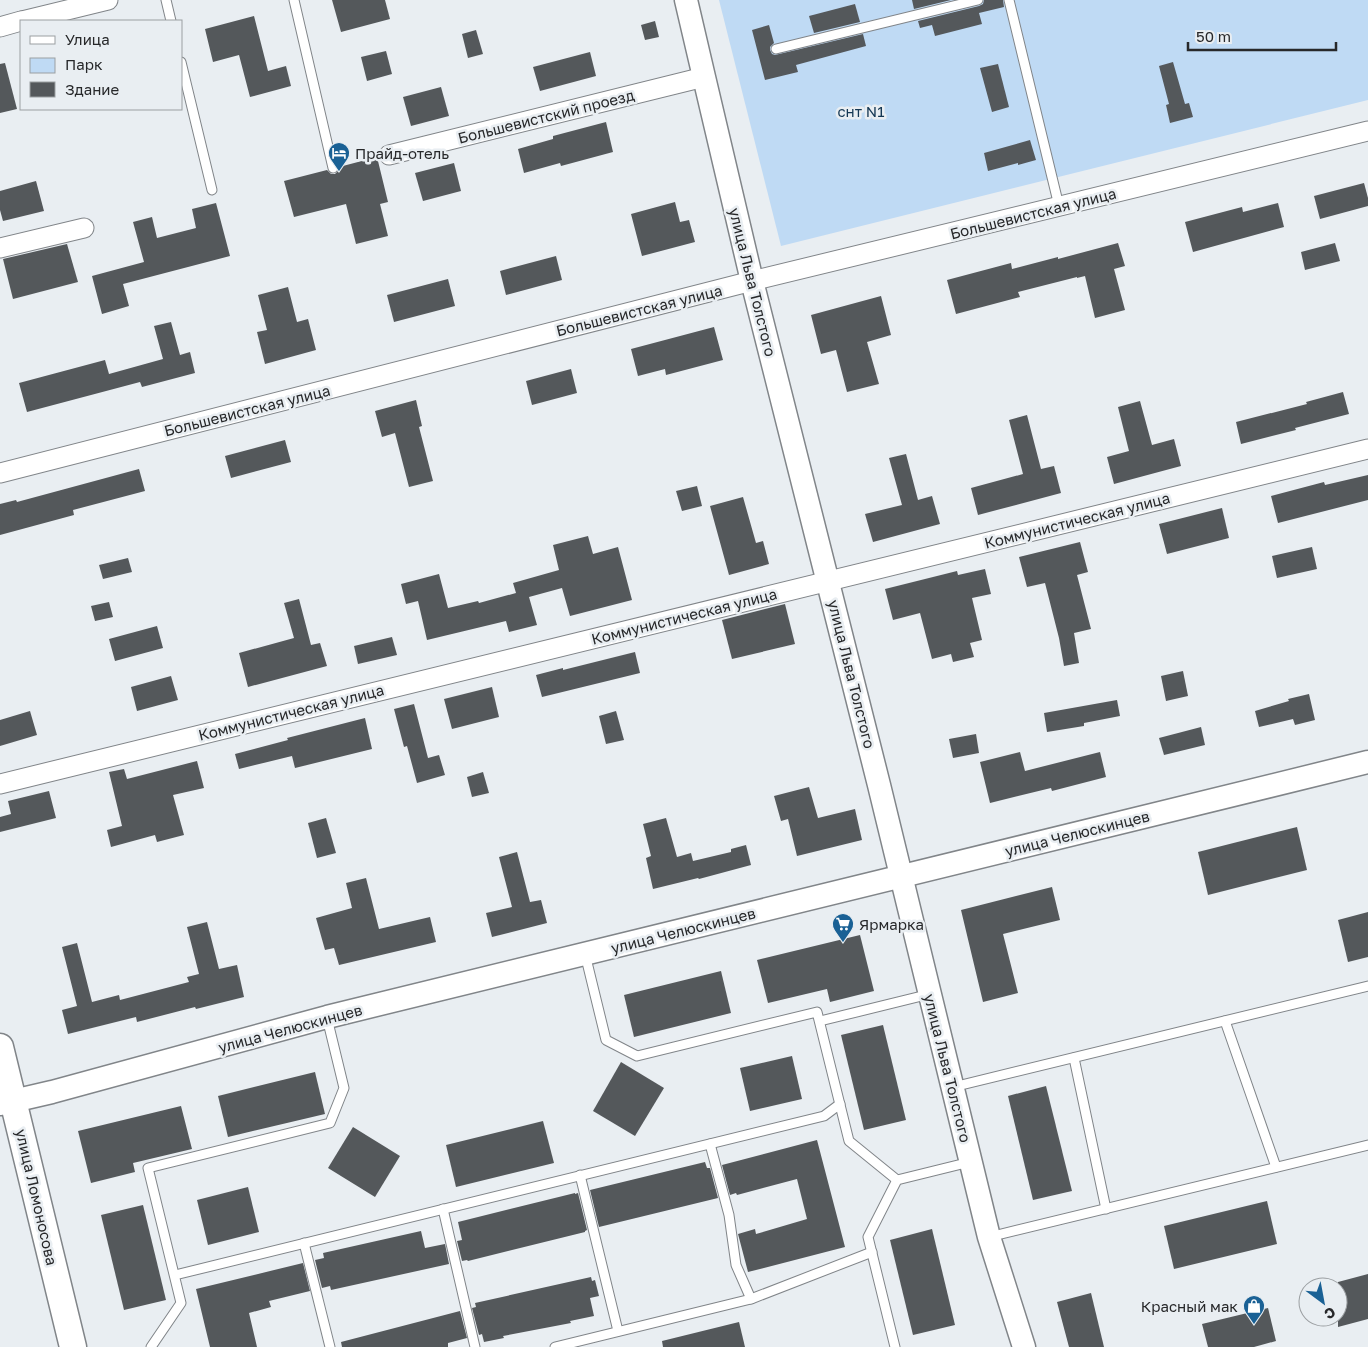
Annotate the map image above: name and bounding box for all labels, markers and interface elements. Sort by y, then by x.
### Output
legend [20,20,182,110]
scale bar [1188,20,1336,52]
text: 50 m [1196,27,1231,45]
text: Улица [65,30,110,48]
text: Парк [65,55,103,73]
text: Здание [65,80,119,98]
street label: Большевистский проезд [456,85,636,147]
park label: снт N1 [837,102,885,120]
hotel icon: Прайд-отель [327,141,351,172]
place label: Прайд-отель [355,144,449,162]
street label: Большевистская улица [948,184,1118,242]
street label: улица Льва Толстого [726,206,780,358]
street label: Большевистская улица [554,281,724,339]
street label: Большевистская улица [162,381,332,439]
street label: Коммунистическая улица [982,488,1172,552]
street label: Коммунистическая улица [589,584,779,648]
street label: улица Льва Толстого [825,598,879,750]
street label: Коммунистическая улица [196,680,386,744]
street label: улица Челюскинцев [1003,806,1151,860]
street label: улица Челюскинцев [609,903,757,957]
supermarket icon: Ярмарка [831,912,855,943]
place label: Ярмарка [859,915,924,933]
street label: улица Льва Толстого [921,992,975,1144]
street label: улица Челюскинцев [216,1000,364,1056]
street label: улица Ломоносова [13,1127,61,1267]
north arrow [1298,1277,1348,1327]
shop icon: Красный мак [1242,1294,1266,1325]
place label: Красный мак [1141,1297,1238,1315]
text: С [1321,1304,1339,1323]

